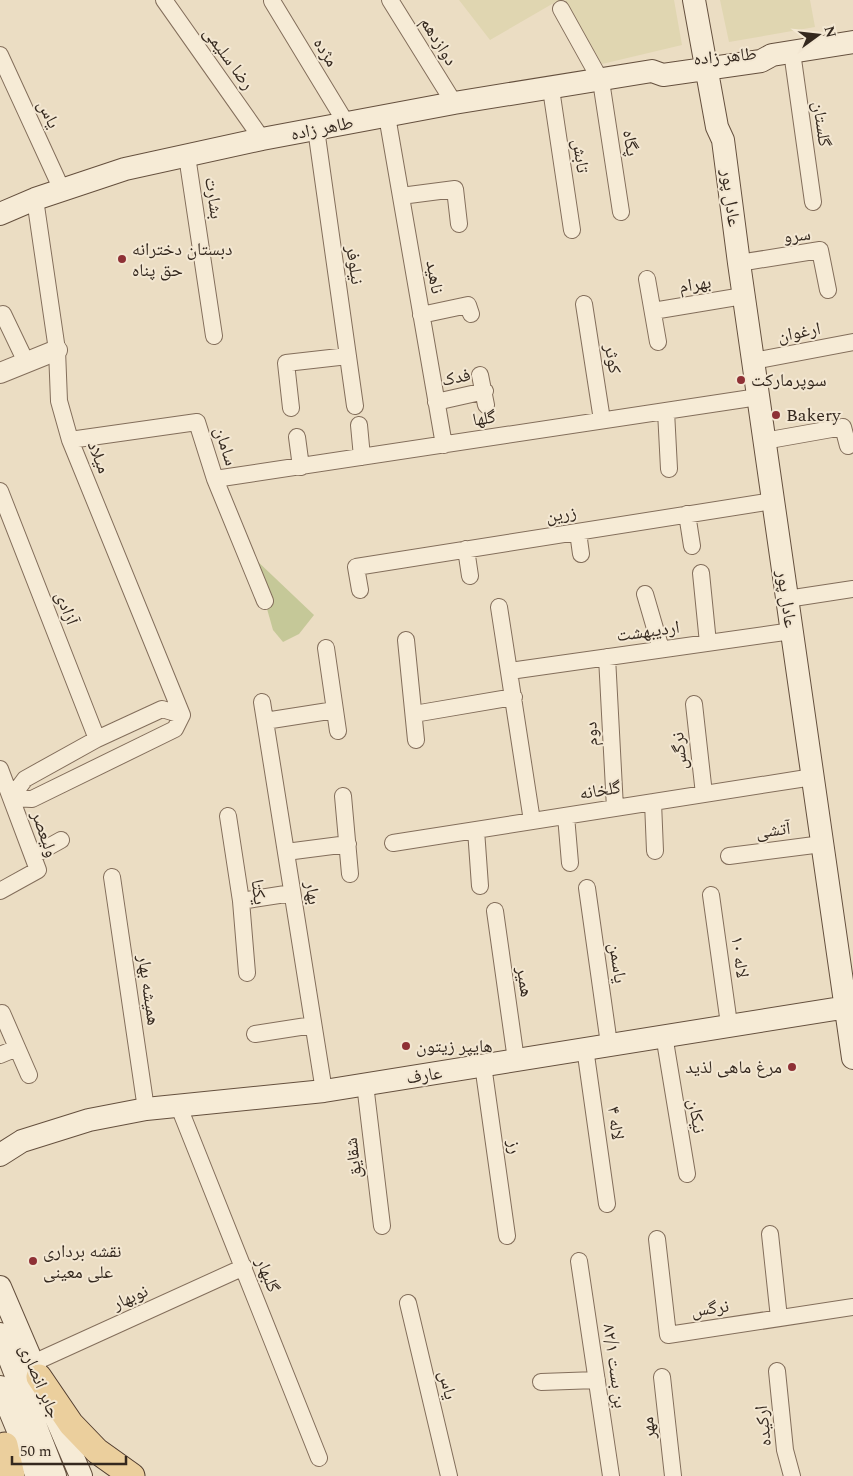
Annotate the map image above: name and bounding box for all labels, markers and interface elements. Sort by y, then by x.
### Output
north arrow [793,10,843,60]
street label: دوازدهم [413,12,464,71]
street label: رضا سلیمی [196,21,261,96]
text: N [818,24,842,40]
street label: مژده [306,32,345,72]
street label: طاهر زاده [692,40,758,73]
street label: یاس [30,95,67,133]
street label: گلستان [805,100,838,149]
street label: طاهر زاده [288,109,356,148]
street label: پگاه [615,128,646,158]
street label: تابش [565,137,596,175]
street label: عادل پور [713,167,747,228]
street label: بشارت [197,175,230,221]
street label: سرو [782,221,812,250]
place label: دبستان دخترانه حق پناه [132,236,232,284]
street label: نیلوفر [338,243,371,286]
marker: دبستان دخترانه حق پناه [116,253,128,265]
street label: ناهید [418,258,451,296]
street label: بهرام [677,269,713,300]
street label: ارغوان [775,315,823,350]
street label: کوثر [597,341,628,376]
street label: فدک [439,361,473,394]
place label: سوپرمارکت [751,367,827,394]
marker: سوپرمارکت [735,374,747,386]
place label: Bakery [786,402,842,429]
street label: گلها [470,403,498,434]
marker: Bakery [770,409,782,421]
street label: سامان [207,423,245,469]
street label: میلاد [80,437,117,478]
street label: زرین [544,499,578,530]
street label: عادل پور [769,568,804,630]
street label: آزادی [48,587,85,629]
street label: اردیبهشت [615,614,681,649]
street label: دوم [577,721,606,747]
street label: نرگس [664,731,695,771]
street label: گلخانه [577,774,623,807]
street label: ولیعصر [24,806,65,861]
street label: آتشی [754,815,792,846]
street label: یکتا [244,878,273,906]
street label: بهار [297,878,328,907]
street label: لاله ۱۰ [723,934,756,980]
street label: یاسمن [601,941,634,985]
street label: همیشه بهار [130,952,167,1027]
street label: همیر [509,964,540,999]
place label: هایپر زیتون [416,1033,493,1060]
marker: هایپر زیتون [400,1040,412,1052]
place label: مرغ ماهی لذید [685,1054,782,1081]
street label: عارف [404,1059,444,1092]
marker: مرغ ماهی لذید [786,1061,798,1073]
street label: نیکان [680,1097,713,1135]
street label: لاله ۴ [600,1104,631,1142]
street label: شقایق [338,1136,369,1180]
street label: رز [500,1137,529,1156]
place label: نقشه برداری علی معینی [43,1238,122,1286]
street label: گلبهار [248,1253,287,1297]
marker: نقشه برداری علی معینی [27,1255,39,1267]
street label: نوبهار [107,1278,152,1318]
street label: نرگس [689,1292,731,1325]
street label: بن بست ۸۲/۱ [595,1322,634,1410]
street label: جابر انصاری [12,1340,67,1423]
street label: یاس [431,1368,464,1402]
street label: ارکیده [748,1404,779,1448]
street label: مهر [634,1415,663,1441]
scale bar [12,1434,126,1466]
text: 50 m [20,1440,52,1463]

